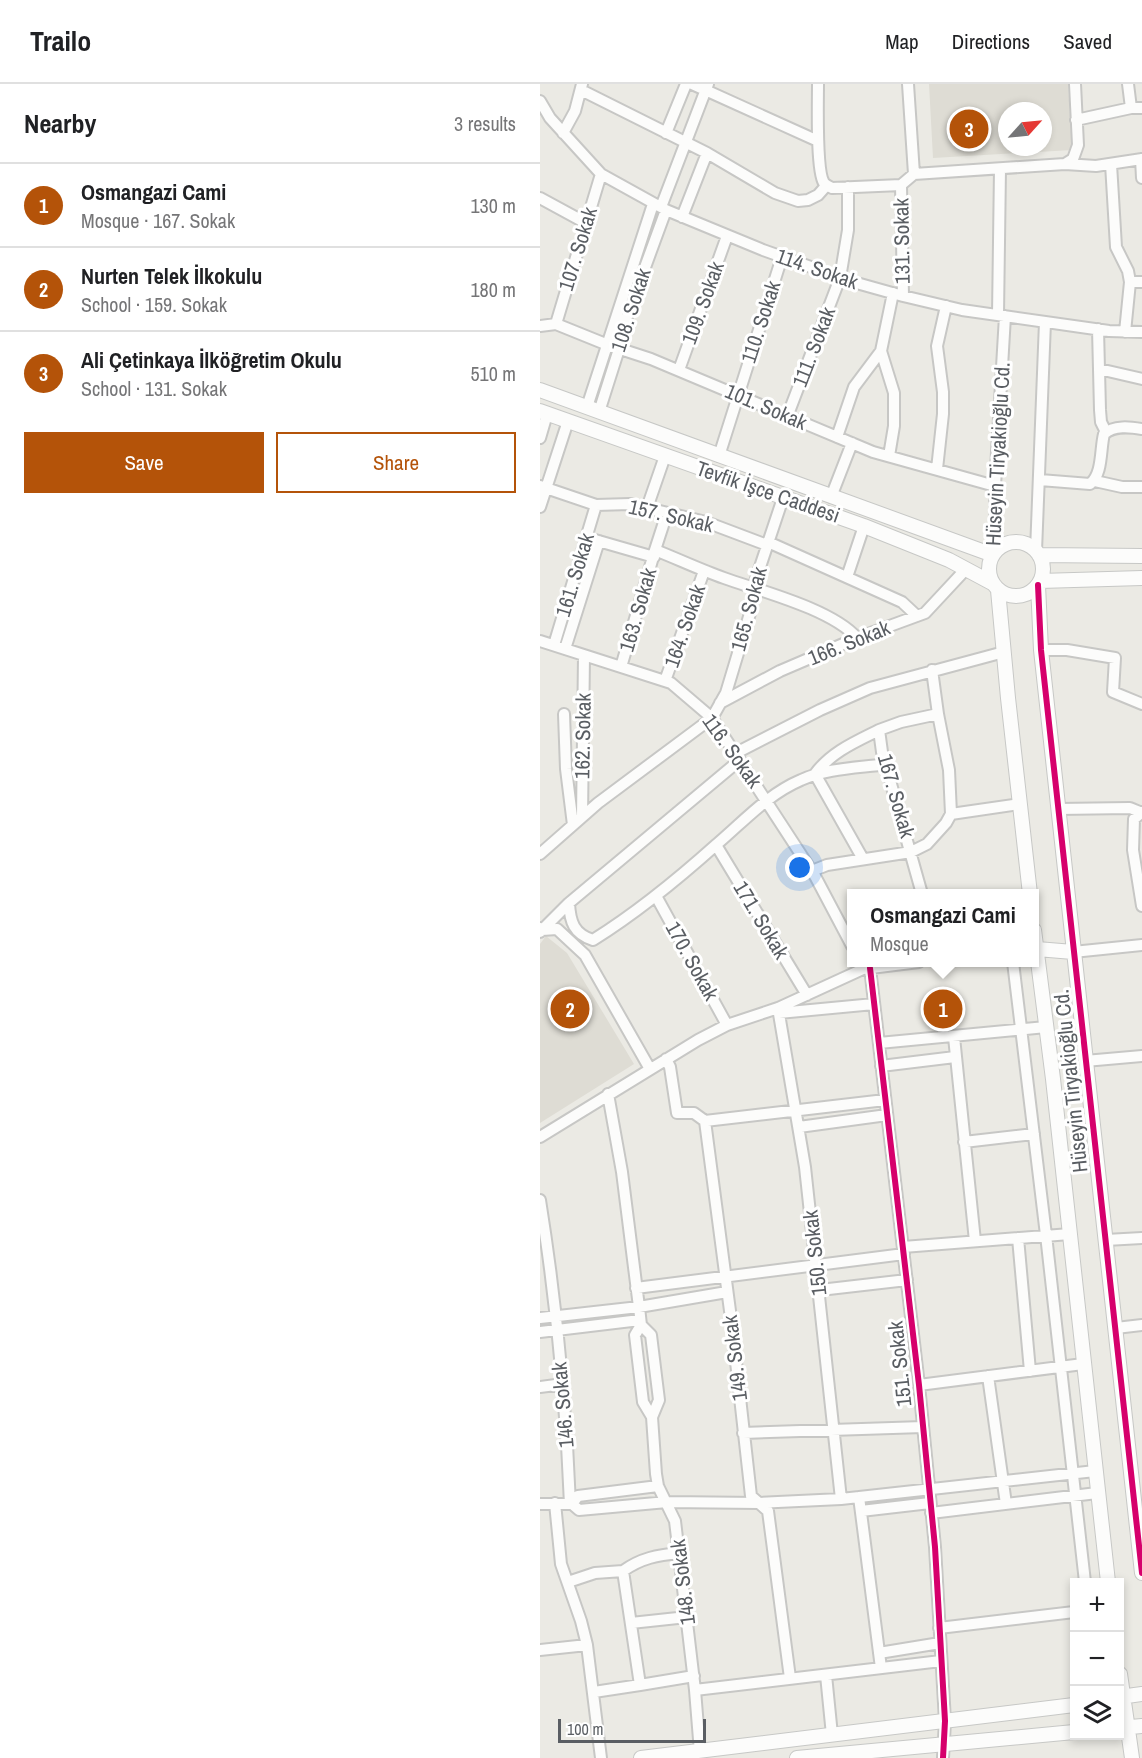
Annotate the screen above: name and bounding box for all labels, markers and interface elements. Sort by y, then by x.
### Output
text: Trailo [30,22,91,60]
text: Map [885,27,919,56]
text: Directions [952,27,1030,56]
text: Saved [1063,27,1112,56]
north arrow [998,102,1052,156]
text: Nearby [24,106,96,141]
pin: 3 [950,106,988,152]
text: 3 results [454,110,516,137]
text: Osmangazi Cami [81,177,226,207]
text: 1 [39,192,48,219]
text: 130 m [470,192,516,219]
street label: 131. Sokak [886,197,917,284]
street label: 107. Sokak [551,203,604,294]
text: Mosque · 167. Sokak [81,207,235,234]
street label: 114. Sokak [772,241,862,296]
street label: 109. Sokak [674,257,731,348]
text: Nurten Telek İlkokulu [81,261,262,291]
street label: 108. Sokak [603,264,658,355]
text: 2 [39,276,48,303]
text: 180 m [470,276,516,303]
street label: 110. Sokak [734,277,788,367]
text: School · 159. Sokak [81,291,227,318]
street label: 111. Sokak [785,302,842,391]
text: Ali Çetinkaya İlköğretim Okulu [81,345,342,375]
text: 3 [39,360,48,387]
text: 510 m [470,360,516,387]
street label: Hüseyin Tiryakioğlu Cd. [978,361,1017,547]
text: School · 131. Sokak [81,375,227,402]
street label: 101. Sokak [721,376,812,437]
button: Save [24,432,264,493]
button: Share [276,432,516,493]
street label: Tevfik İşce Caddesi [692,453,844,530]
street label: 157. Sokak [626,492,717,539]
street label: 161. Sokak [548,529,601,620]
street label: 165. Sokak [723,563,774,654]
street label: 163. Sokak [612,564,663,655]
street label: 164. Sokak [657,580,712,671]
street label: 166. Sokak [803,613,895,672]
street label: 162. Sokak [567,692,598,779]
street label: 116. Sokak [696,708,769,794]
street label: 167. Sokak [871,750,922,842]
your location [785,853,814,882]
street label: 171. Sokak [727,875,796,964]
popup [847,889,1039,967]
text: Osmangazi Cami [870,900,1016,930]
street label: 170. Sokak [659,916,726,1006]
text: Mosque [870,930,929,957]
pin: 2 [550,986,590,1032]
pin: 1 [924,986,962,1032]
street label: Hüseyin Tiryakioğlu Cd. [1046,988,1095,1174]
street label: 150. Sokak [796,1208,833,1297]
street label: 149. Sokak [715,1313,754,1403]
street label: 151. Sokak [881,1319,918,1408]
street label: 146. Sokak [544,1360,581,1449]
street label: 148. Sokak [663,1537,702,1627]
map controls [1070,1578,1124,1740]
button: + [1070,1578,1124,1632]
button: − [1070,1632,1124,1686]
button: layers [1070,1686,1124,1740]
scale bar [558,1716,706,1744]
text: 100 m [567,1718,603,1740]

